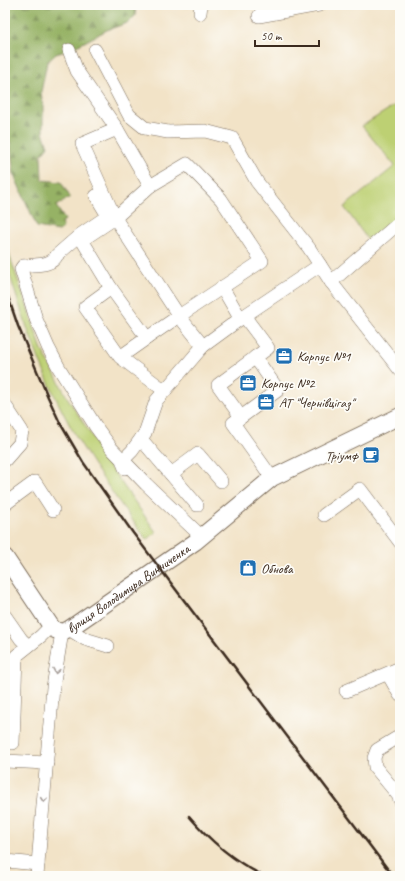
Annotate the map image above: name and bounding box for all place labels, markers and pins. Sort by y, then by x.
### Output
office icon: Корпус №1 [274,346,294,366]
place label: Корпус №1 [297,348,351,365]
office icon: Корпус №2 [238,373,258,393]
place label: Корпус №2 [261,375,316,392]
office icon: АТ "Чернівцігаз" [256,392,276,412]
place label: АТ "Чернівцігаз" [279,394,356,411]
cafe icon: Тріумф [361,445,381,465]
place label: Тріумф [325,447,359,464]
shop icon: Обнова [238,558,258,578]
place label: Обнова [261,560,294,577]

